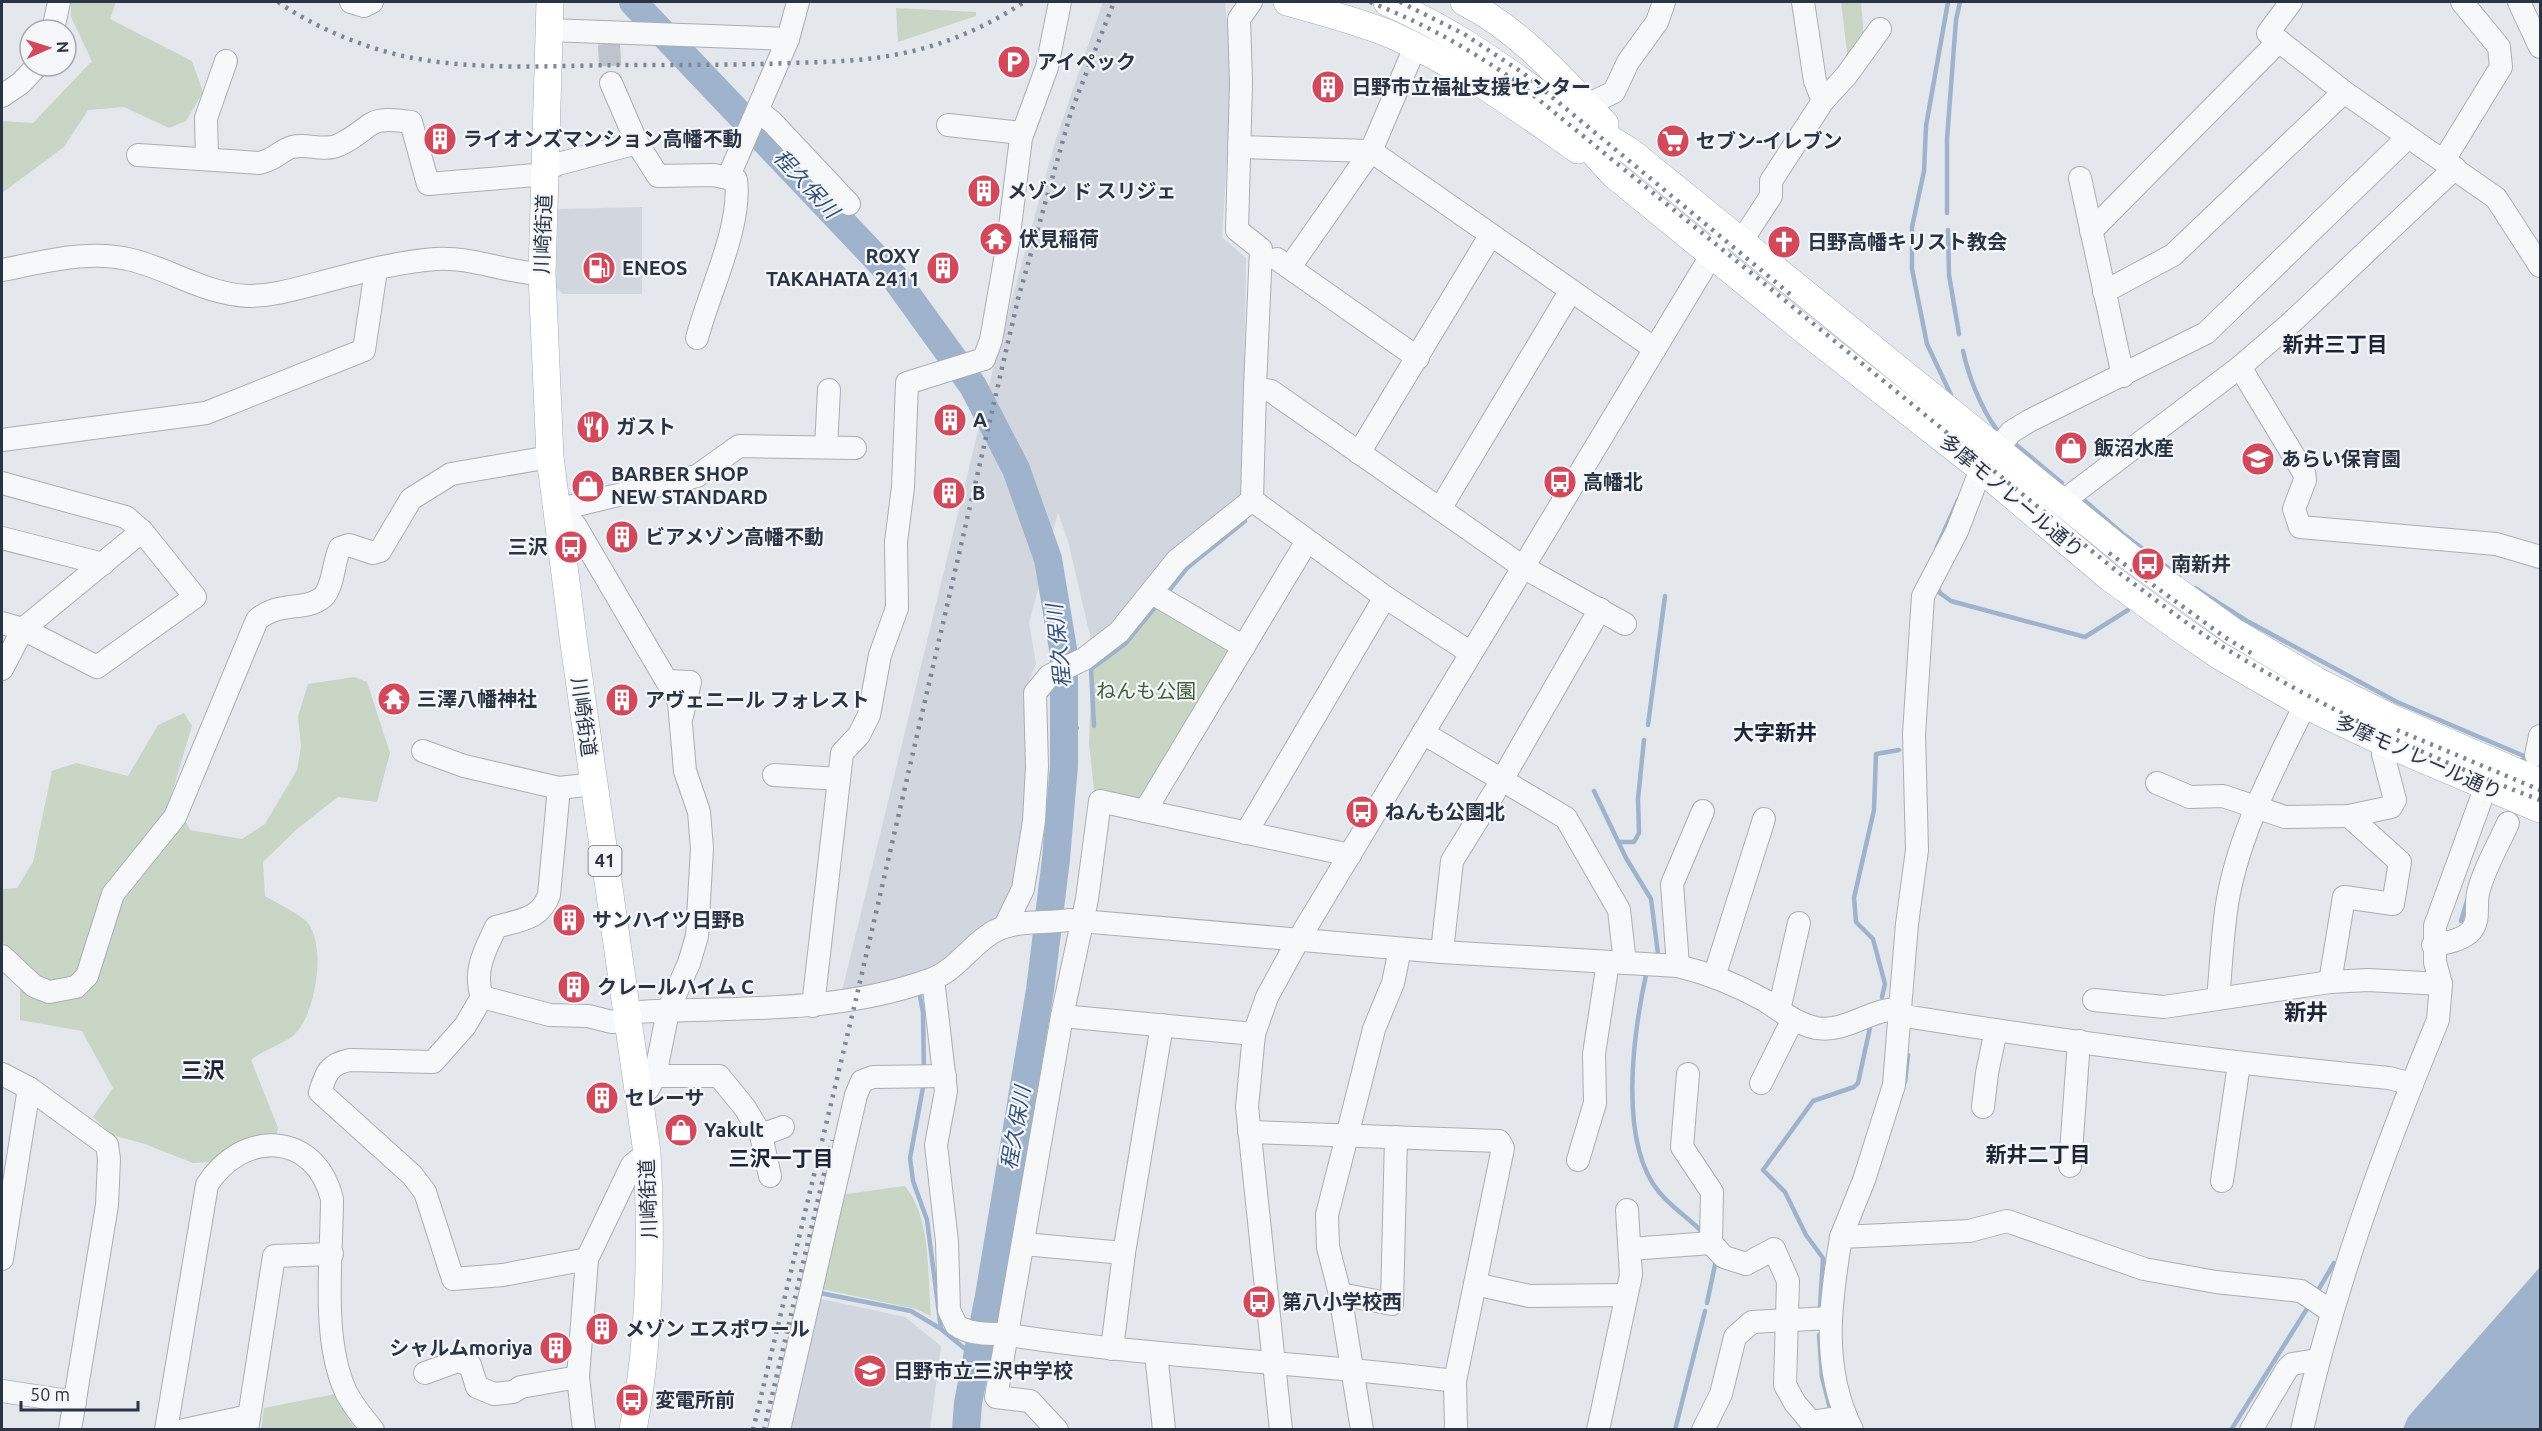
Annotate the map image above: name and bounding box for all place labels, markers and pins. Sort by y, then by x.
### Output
parking icon: アイペック [996,44,1032,80]
place label: アイペック [1037,50,1136,73]
building icon: 日野市立福祉支援センター [1310,69,1346,105]
place label: 日野市立福祉支援センター [1351,75,1591,98]
building icon: ライオンズマンション高幡不動 [422,121,458,157]
supermarket icon: セブン-イレブン [1655,123,1691,159]
place label: ライオンズマンション高幡不動 [463,127,743,150]
place label: セブン-イレブン [1696,129,1843,152]
building icon: メゾン ド スリジェ [966,173,1002,209]
place label: メゾン ド スリジェ [1007,179,1176,202]
temple icon: 伏見稲荷 [978,221,1014,257]
church icon: 日野高幡キリスト教会 [1766,224,1802,260]
place label: 伏見稲荷 [1019,227,1099,250]
place label: 日野高幡キリスト教会 [1807,230,2007,253]
place label: ROXY TAKAHATA 2411 [766,244,920,290]
fuel station icon: ENEOS [581,250,617,286]
building icon: ROXY TAKAHATA 2411 [925,250,961,286]
place label: ENEOS [622,256,687,279]
building icon: A [932,402,968,438]
place label: A [973,408,987,431]
restaurant icon: ガスト [575,409,611,445]
place label: ガスト [616,415,676,438]
shop icon: 飯沼水産 [2053,430,2089,466]
place label: 飯沼水産 [2094,436,2174,459]
school or university icon: あらい保育園 [2240,441,2276,477]
place label: あらい保育園 [2281,447,2401,470]
place label: BARBER SHOP NEW STANDARD [611,462,768,508]
bus stop icon: 高幡北 [1542,464,1578,500]
shop icon: BARBER SHOP NEW STANDARD [570,468,606,504]
place label: 高幡北 [1583,470,1643,493]
building icon: B [931,475,967,511]
place label: B [972,481,985,504]
building icon: ビアメゾン高幡不動 [604,519,640,555]
place label: ビアメゾン高幡不動 [645,525,824,548]
bus stop icon: 三沢 [553,529,589,565]
place label: 三沢 [508,535,548,558]
bus stop icon: 南新井 [2130,546,2166,582]
place label: 南新井 [2171,552,2231,575]
temple icon: 三澤八幡神社 [376,681,412,717]
building icon: アヴェニール フォレスト [604,682,640,718]
place label: 三澤八幡神社 [417,687,537,710]
place label: アヴェニール フォレスト [645,688,870,711]
bus stop icon: ねんも公園北 [1344,794,1380,830]
place label: ねんも公園北 [1385,800,1505,823]
building icon: サンハイツ日野B [551,902,587,938]
place label: サンハイツ日野B [592,908,745,931]
building icon: クレールハイム C [556,969,592,1005]
place label: クレールハイム C [597,975,754,998]
building icon: セレーサ [584,1080,620,1116]
place label: セレーサ [625,1086,705,1109]
shop icon: Yakult [663,1112,699,1148]
place label: Yakult [704,1118,764,1141]
bus stop icon: 第八小学校西 [1241,1284,1277,1320]
place label: 第八小学校西 [1282,1290,1402,1313]
building icon: メゾン エスポワール [584,1311,620,1347]
place label: メゾン エスポワール [625,1317,810,1340]
building icon: シャルムmoriya [538,1330,574,1366]
place label: シャルムmoriya [389,1336,533,1359]
school or university icon: 日野市立三沢中学校 [852,1353,888,1389]
place label: 日野市立三沢中学校 [893,1359,1073,1382]
bus stop icon: 変電所前 [614,1382,650,1418]
place label: 変電所前 [655,1388,735,1411]

